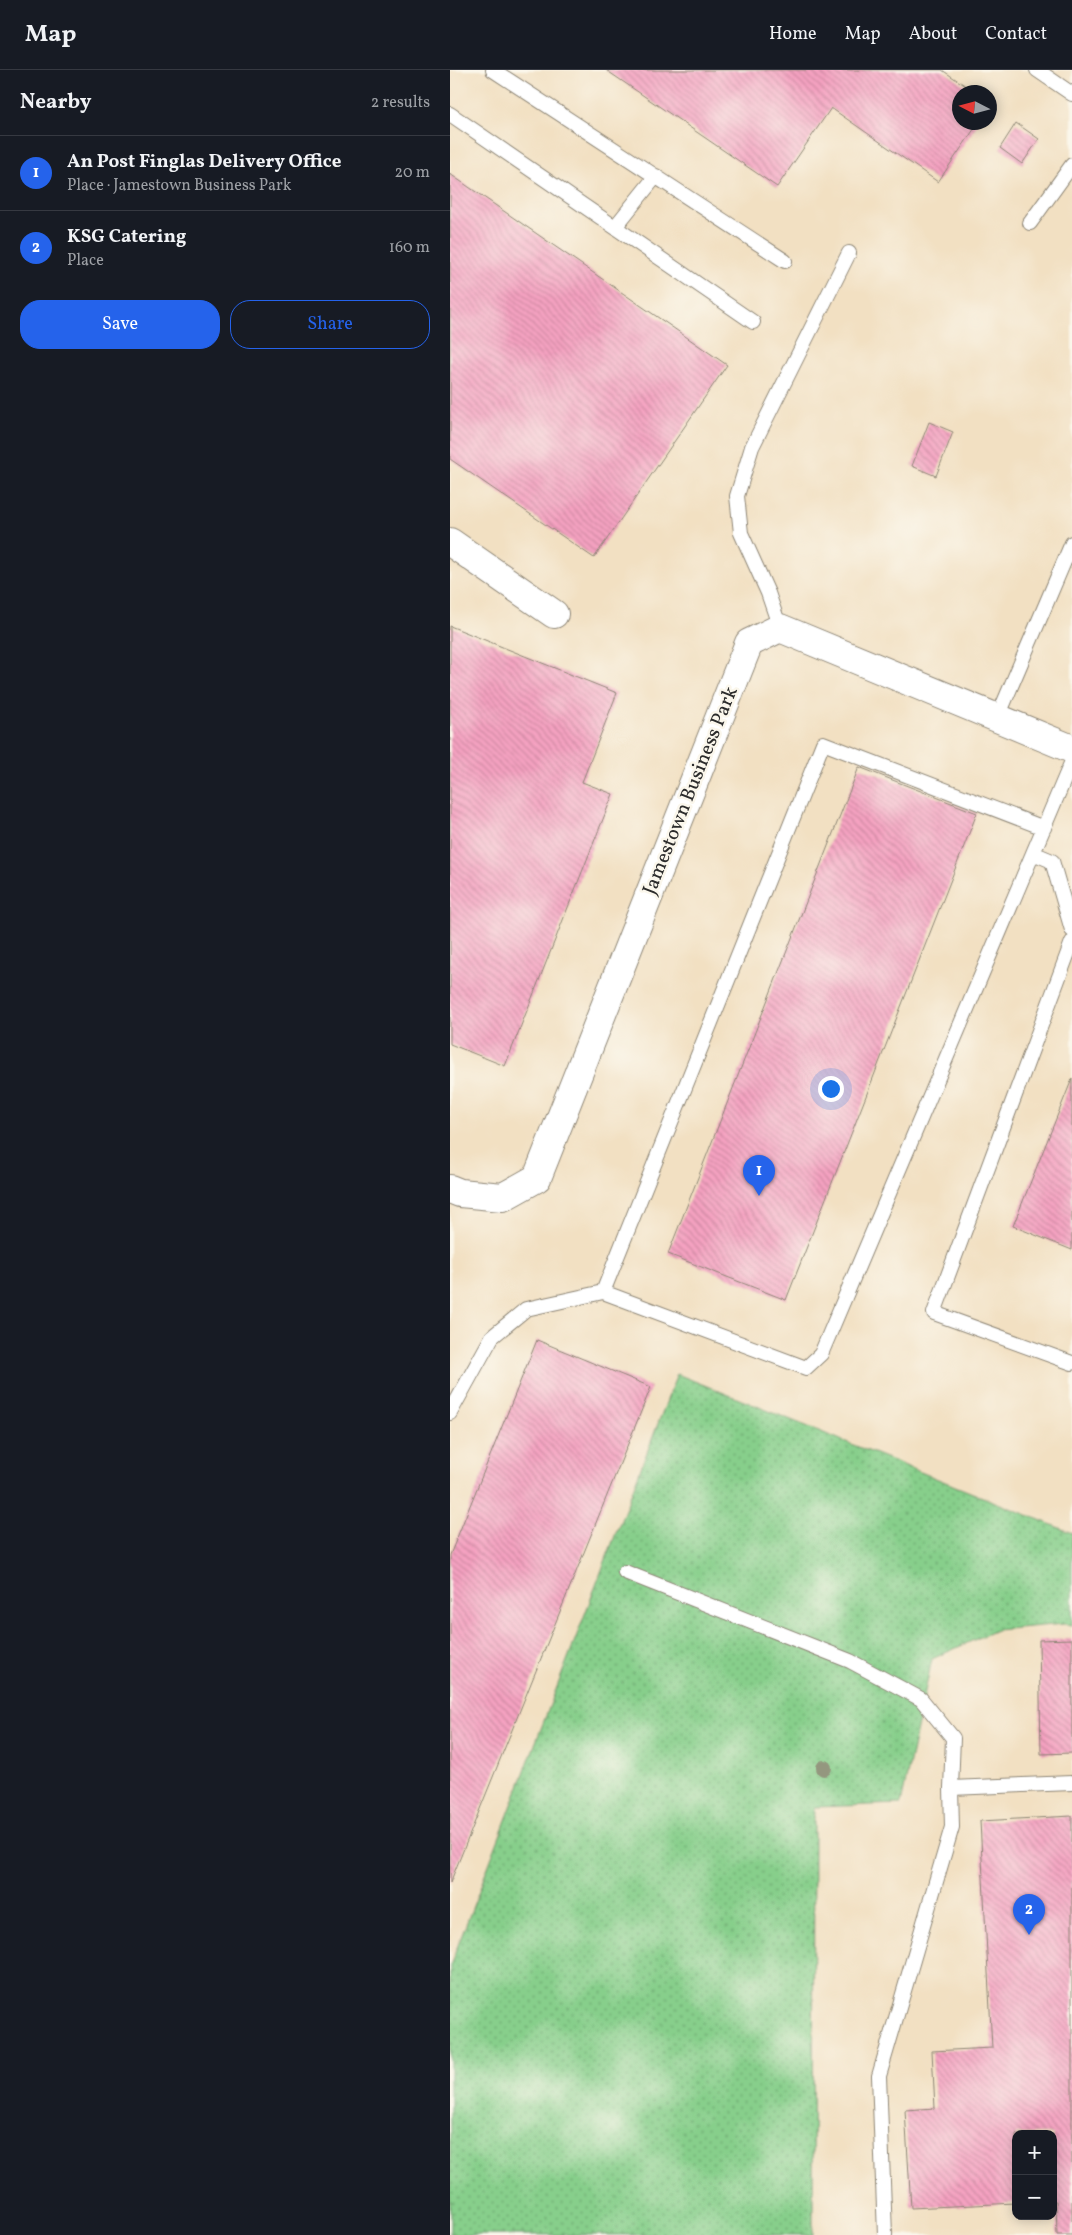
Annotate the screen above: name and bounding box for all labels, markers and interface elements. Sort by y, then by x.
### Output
text: Map [25,18,76,52]
text: Home [769,22,817,47]
text: Map [845,22,881,47]
text: About [909,22,957,47]
text: Contact [985,22,1047,47]
north arrow [952,85,997,130]
text: Nearby [20,88,91,117]
text: 2 results [371,92,430,114]
text: An Post Finglas Delivery Office [67,149,341,175]
text: 1 [33,162,39,184]
text: 20 m [395,162,430,184]
text: Place · Jamestown Business Park [67,175,291,197]
text: KSG Catering [67,224,187,250]
text: 2 [32,237,40,259]
text: 160 m [389,237,430,259]
text: Place [67,250,104,272]
button: Save [20,300,220,349]
button: Share [230,300,430,349]
street label: Jamestown Business Park [636,682,746,899]
your location [818,1076,844,1102]
pin: 1 [743,1155,775,1196]
pin: 2 [1013,1894,1045,1935]
map controls [1012,2130,1057,2220]
button: + [1012,2130,1057,2175]
button: − [1012,2175,1057,2220]

